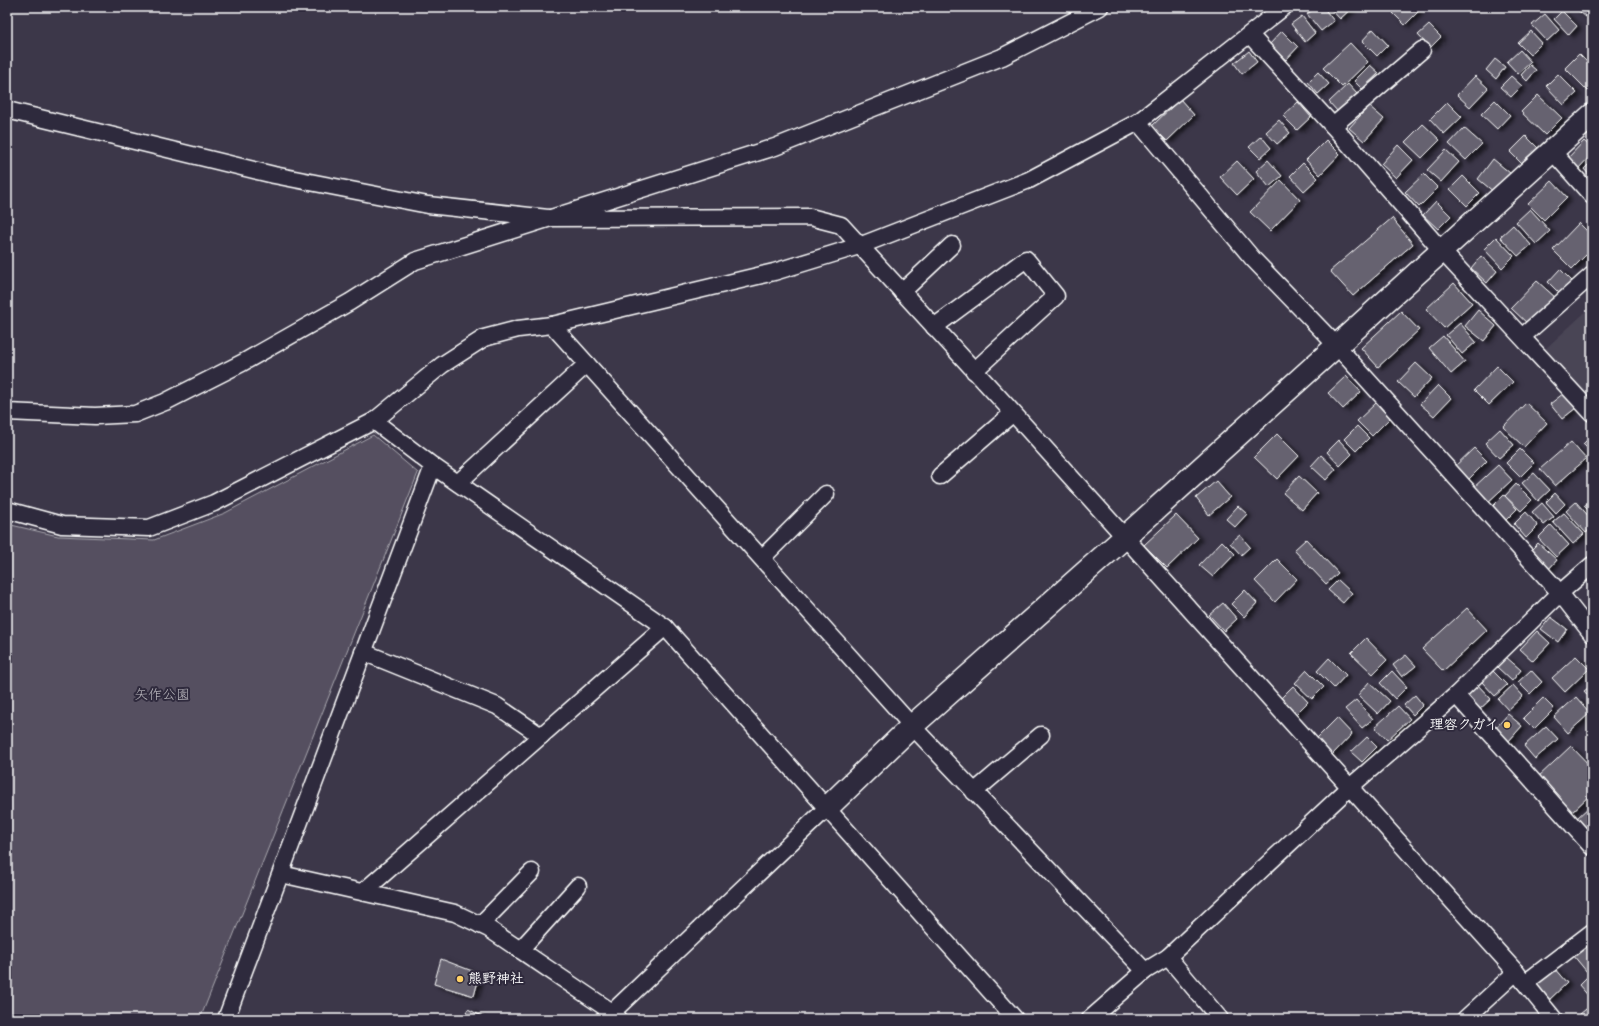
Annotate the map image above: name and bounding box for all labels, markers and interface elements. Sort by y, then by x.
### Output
park label: 矢作公園 [134,685,190,706]
place label: 理容クガイ [1430,715,1499,736]
marker: 理容クガイ [1502,720,1512,730]
place label: 熊野神社 [468,969,524,990]
marker: 熊野神社 [455,974,465,984]

